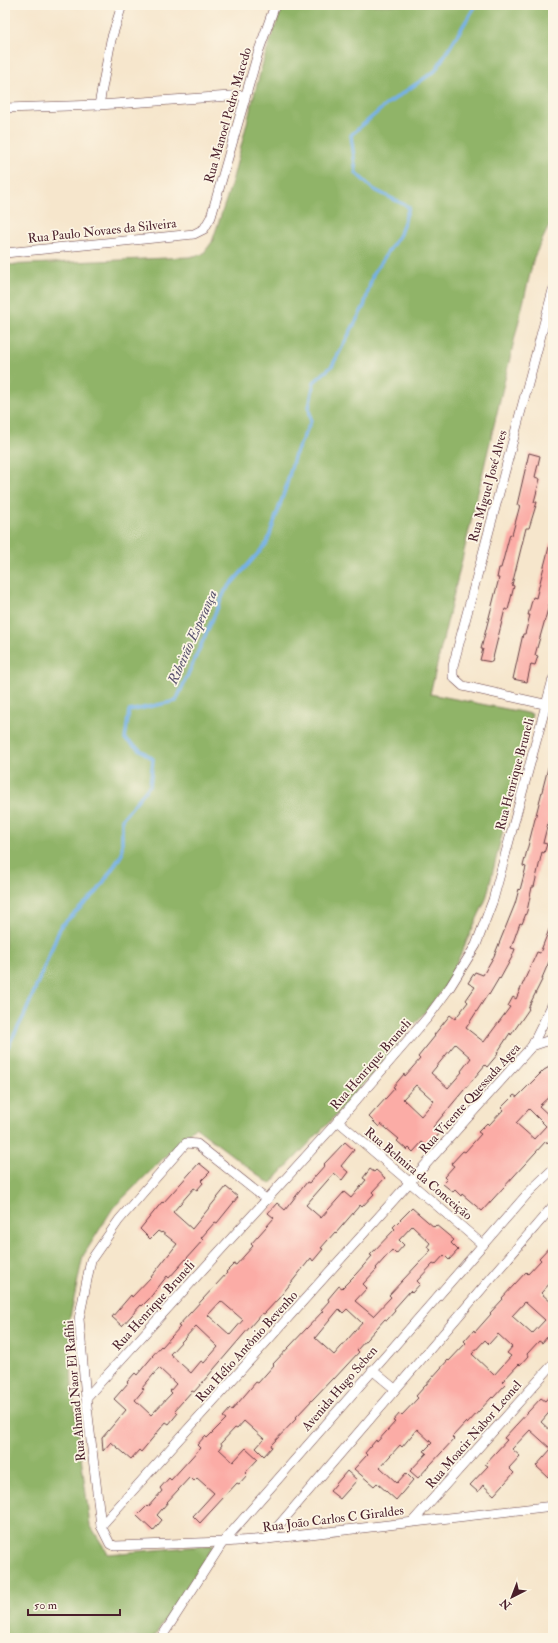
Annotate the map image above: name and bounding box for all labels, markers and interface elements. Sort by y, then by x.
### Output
street label: Rua Manoel Pedro Macedo [201,46,255,185]
street label: Rua Paulo Novaes da Silveira [27,215,178,247]
street label: Rua Miguel José Alves [465,428,511,544]
water label: Ribeirão Esperança [164,587,221,688]
street label: Rua Henrique Bruneli [492,716,538,832]
street label: Rua Henrique Bruneli [327,1015,415,1113]
street label: Rua Vicente Quessada Agea [416,1040,524,1157]
street label: Rua Belmira da Conceição [361,1124,475,1223]
street label: Rua Henrique Bruneli [109,1257,199,1354]
street label: Rua Hélio Antônio Bevenho [192,1288,301,1406]
street label: Rua Ahmad Naor El Rafihi [61,1319,89,1462]
street label: Avenida Hugo Seben [298,1343,381,1435]
street label: Rua Moacir Nabor Leonel [423,1377,525,1492]
street label: Rua João Carlos C Giraldes [262,1502,405,1536]
north arrow [492,1577,532,1617]
scale bar [28,1591,120,1617]
text: N [497,1595,514,1613]
text: 50 m [34,1598,58,1613]

